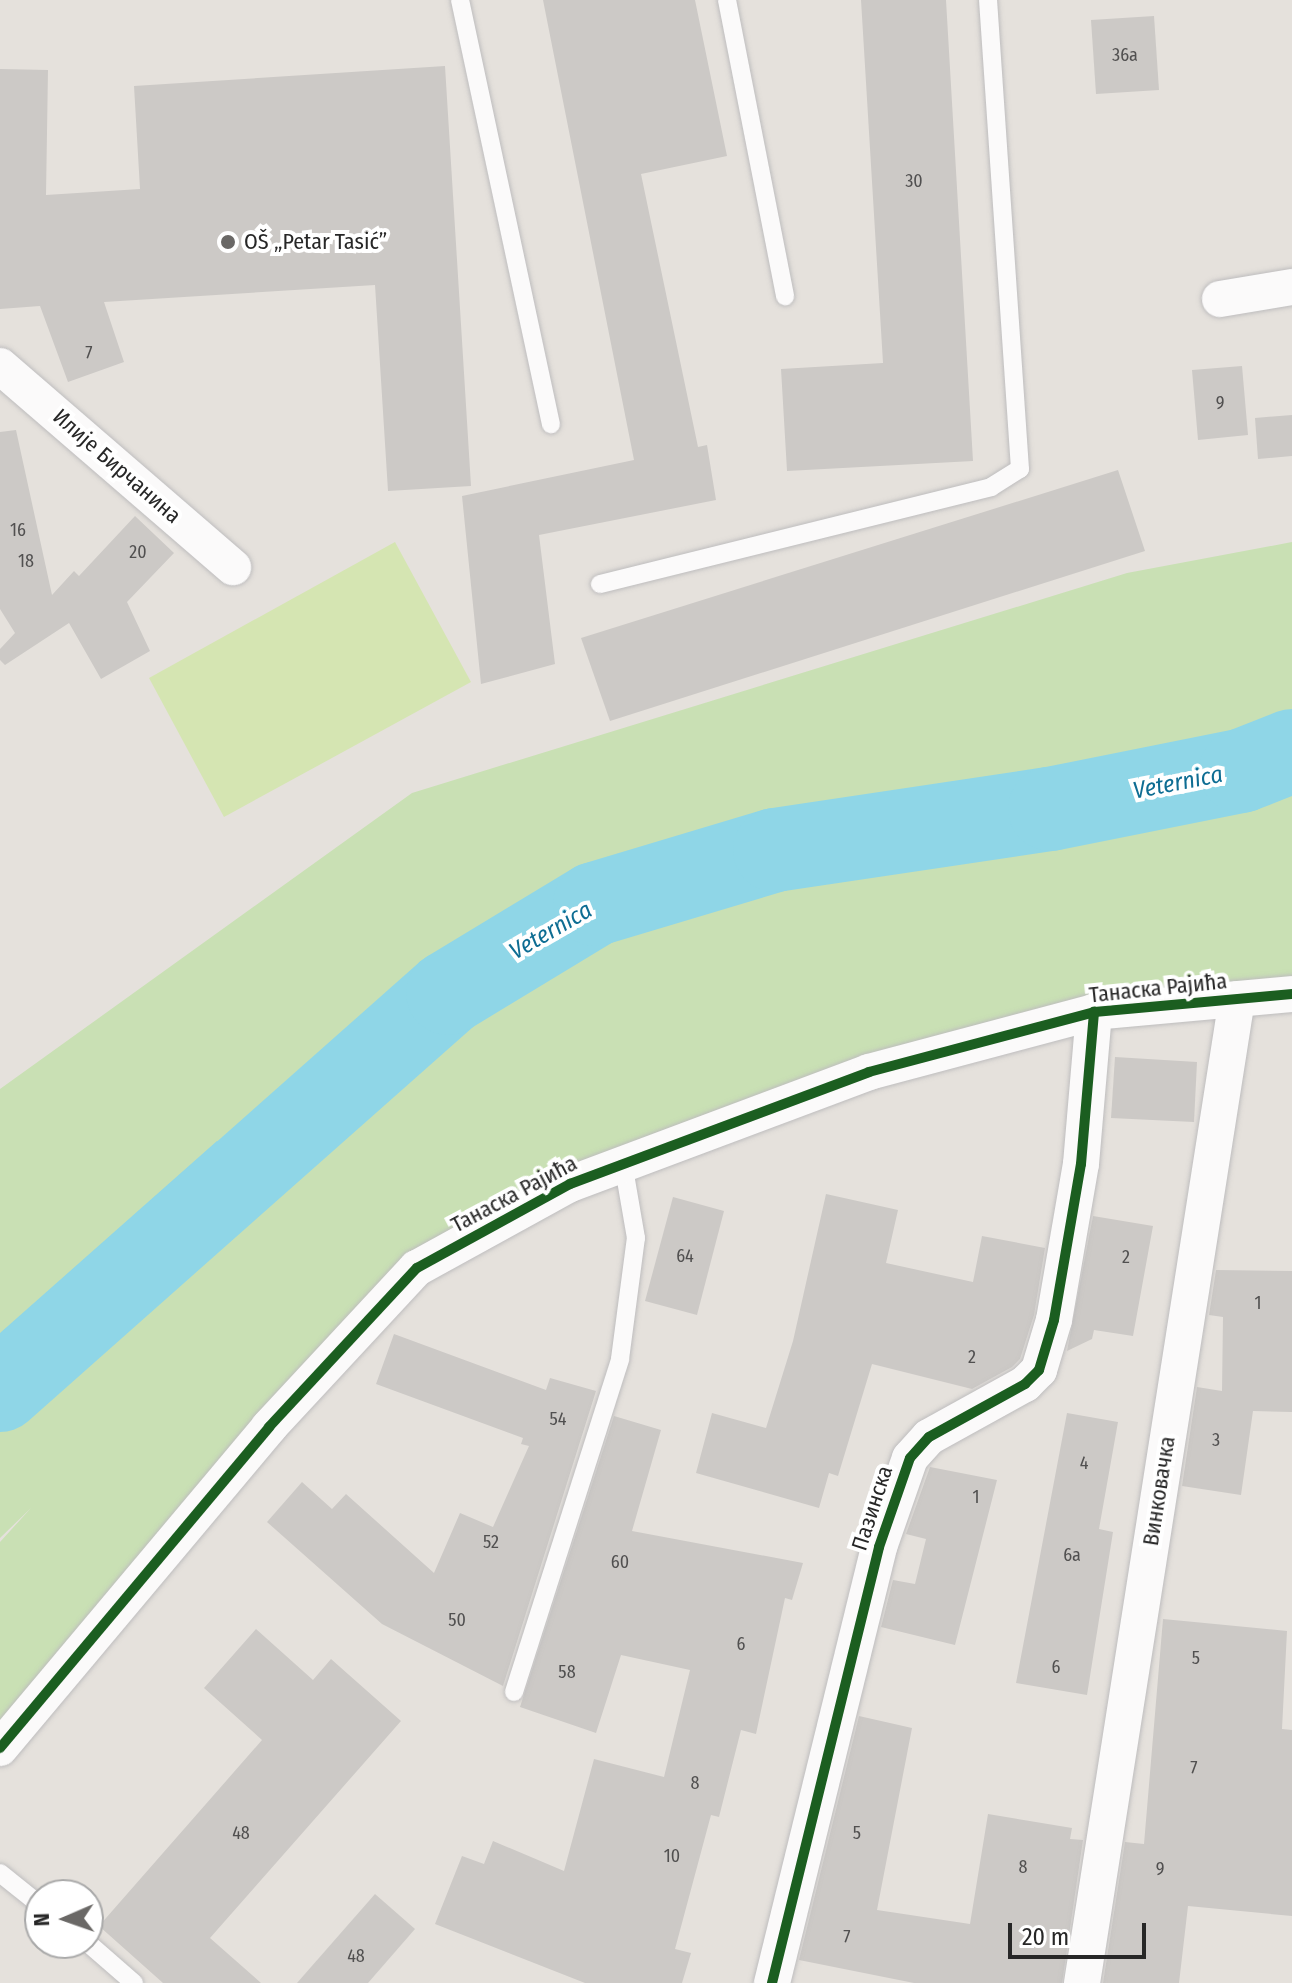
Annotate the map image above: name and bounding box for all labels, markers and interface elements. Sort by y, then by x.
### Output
house number: 36a [1112,44,1138,66]
house number: 30 [905,170,923,192]
place label: OŠ „Petar Tasić” [244,229,387,255]
marker: OŠ „Petar Tasić” [219,233,237,251]
house number: 7 [85,342,93,364]
house number: 9 [1216,392,1224,414]
street label: Илије Бирчанина [48,403,186,529]
house number: 16 [10,519,26,541]
house number: 20 [129,541,147,563]
house number: 18 [18,550,34,572]
water label: Veternica [1131,760,1225,806]
water label: Veternica [505,896,597,966]
street label: Танаска Рајића [1088,968,1228,1008]
street label: Танаска Рајића [447,1150,581,1238]
house number: 64 [676,1245,694,1267]
house number: 2 [1122,1246,1130,1268]
house number: 1 [1254,1292,1262,1314]
house number: 2 [968,1346,976,1368]
house number: 54 [550,1408,566,1430]
house number: 3 [1212,1429,1220,1451]
street label: Винковачка [1137,1434,1181,1548]
house number: 4 [1080,1452,1088,1474]
street label: Пазинска [846,1462,898,1554]
house number: 1 [972,1486,980,1508]
house number: 52 [483,1531,499,1553]
house number: 6a [1063,1544,1081,1566]
house number: 60 [611,1551,629,1573]
house number: 50 [448,1609,466,1631]
house number: 6 [737,1633,745,1655]
house number: 5 [1192,1647,1200,1669]
house number: 6 [1052,1656,1060,1678]
house number: 58 [558,1661,576,1683]
house number: 7 [1190,1757,1198,1779]
house number: 8 [691,1772,699,1794]
house number: 48 [232,1822,250,1844]
house number: 5 [853,1822,861,1844]
house number: 10 [664,1845,680,1867]
house number: 8 [1019,1856,1027,1878]
house number: 9 [1156,1858,1164,1880]
north arrow [24,1879,104,1959]
scale bar [1012,1907,1150,1957]
text: N [28,1913,55,1927]
text: 20 m [1022,1923,1069,1951]
house number: 7 [843,1926,851,1948]
house number: 48 [347,1945,365,1967]

